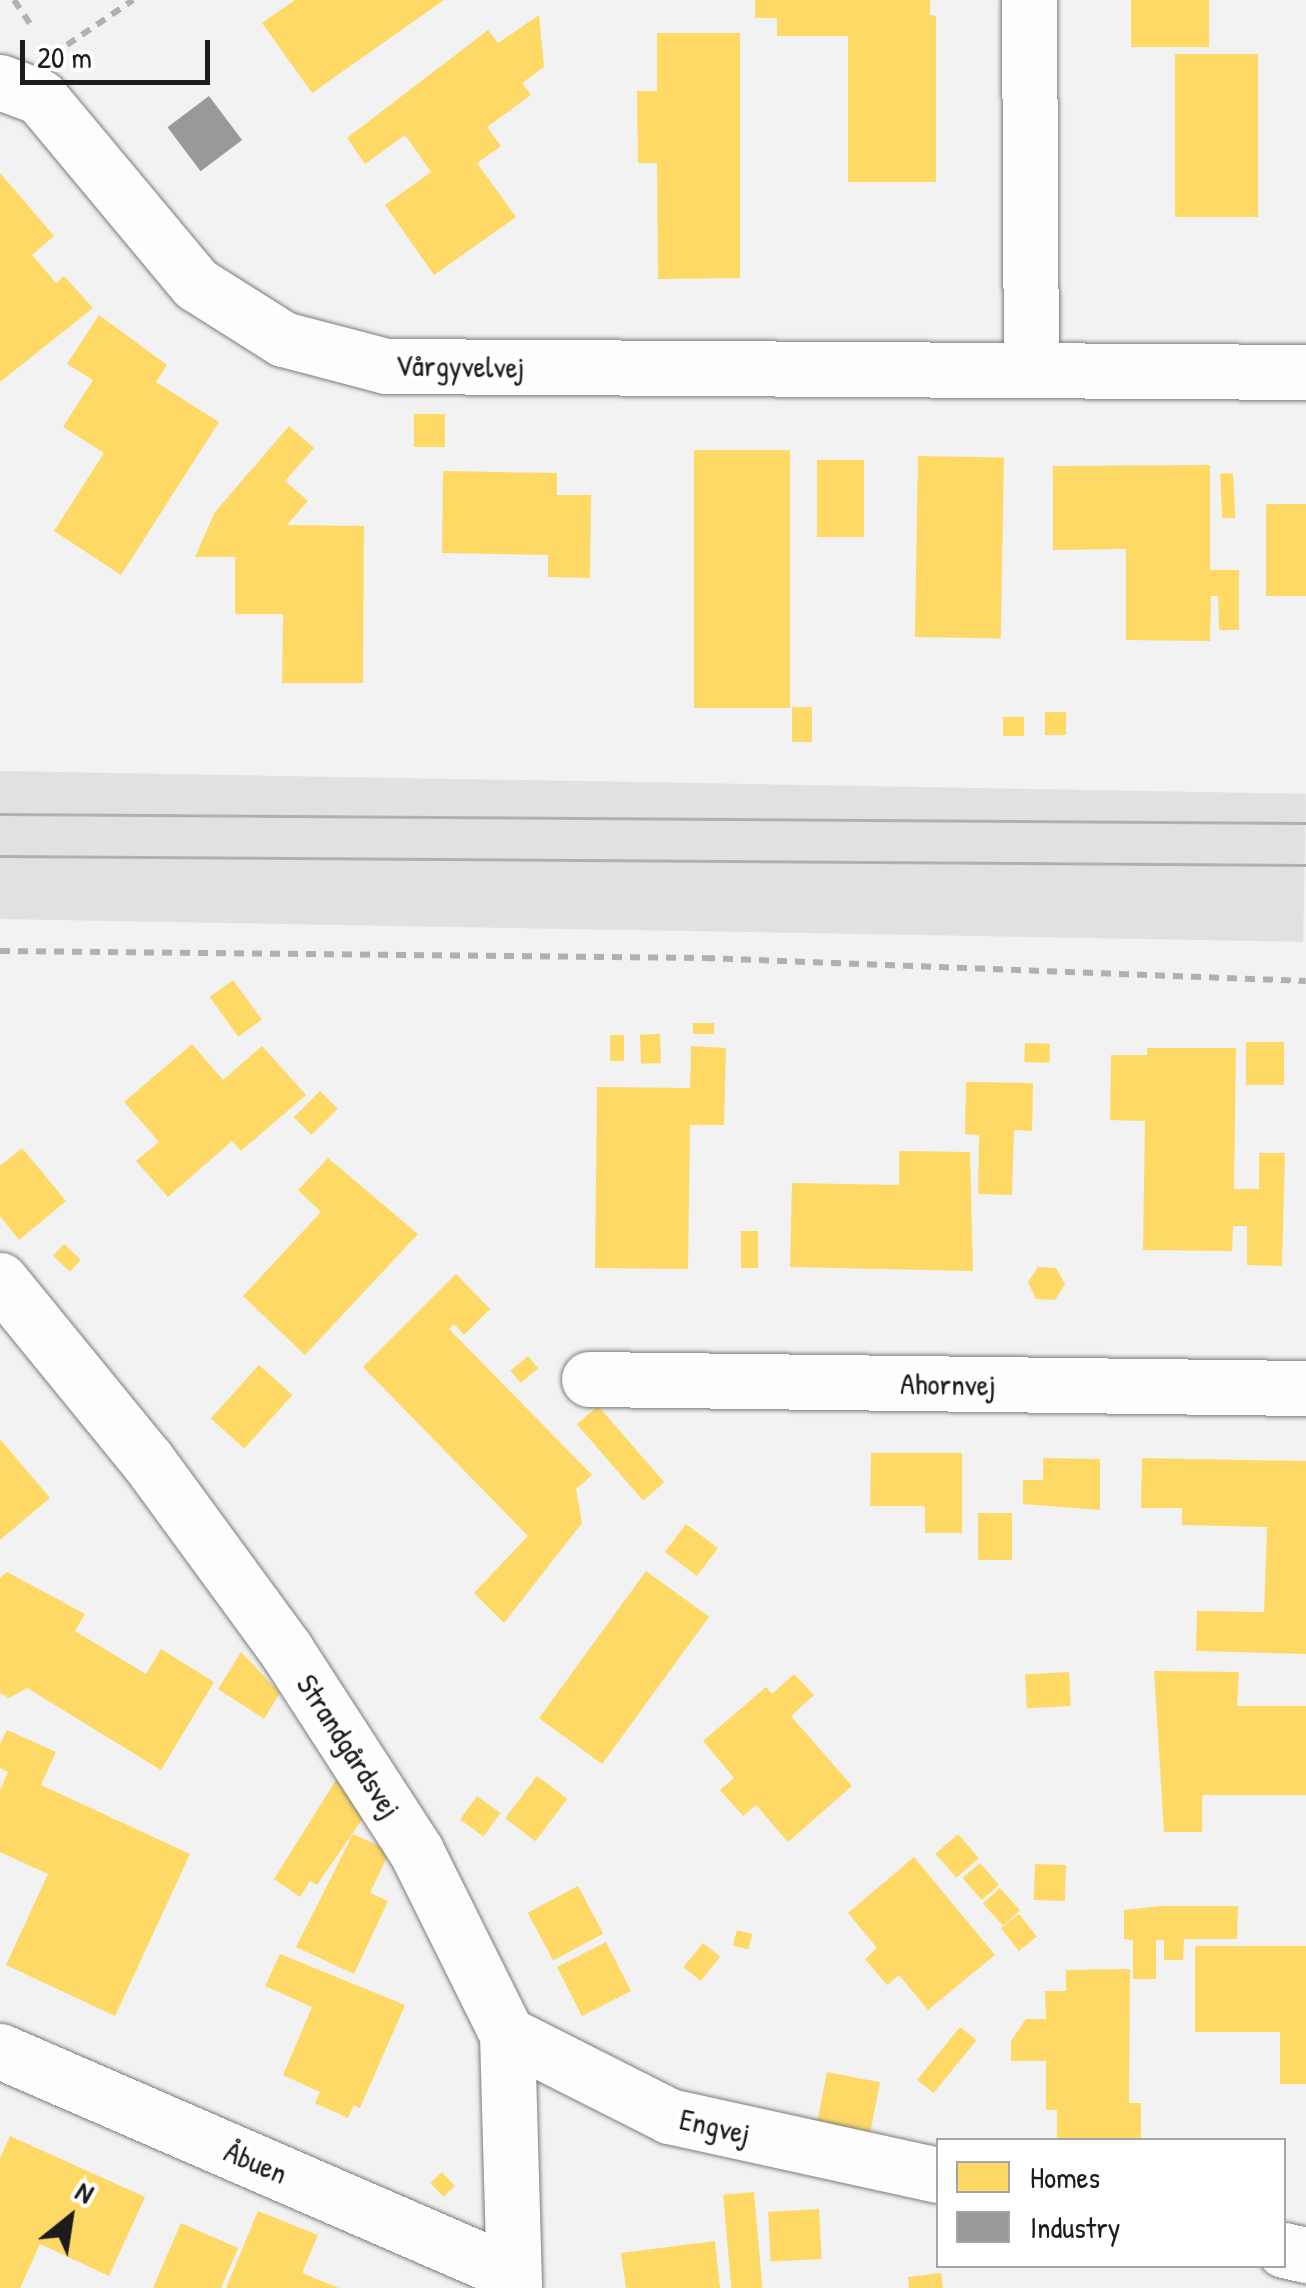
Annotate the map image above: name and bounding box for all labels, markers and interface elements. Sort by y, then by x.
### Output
scale bar [25,20,215,82]
text: 20 m [37,37,92,77]
street label: Vårgyvelvej [395,347,525,385]
street label: Ahornvej [900,1365,996,1403]
street label: Strandgårdsvej [289,1668,409,1824]
street label: Engvej [676,2100,754,2152]
street label: Åbuen [219,2133,293,2191]
legend [936,2138,1286,2268]
text: Homes [1030,2157,1100,2197]
north arrow [20,2168,120,2268]
text: N [69,2172,101,2212]
text: Industry [1030,2207,1120,2247]

